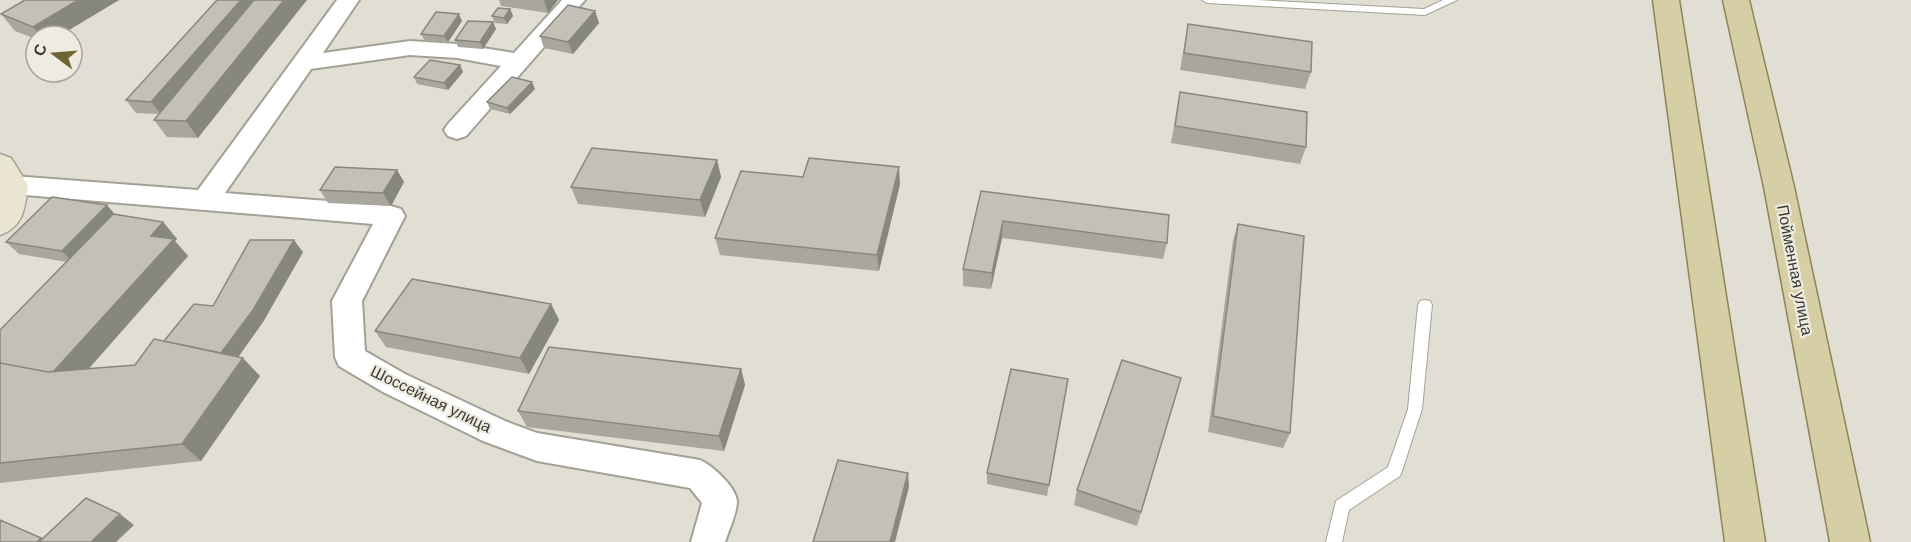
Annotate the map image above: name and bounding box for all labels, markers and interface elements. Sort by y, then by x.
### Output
north arrow [24,24,84,84]
text: С [28,41,52,58]
street label: Пойменная улица [1772,203,1818,337]
street label: Шоссейная улица [367,361,495,437]

